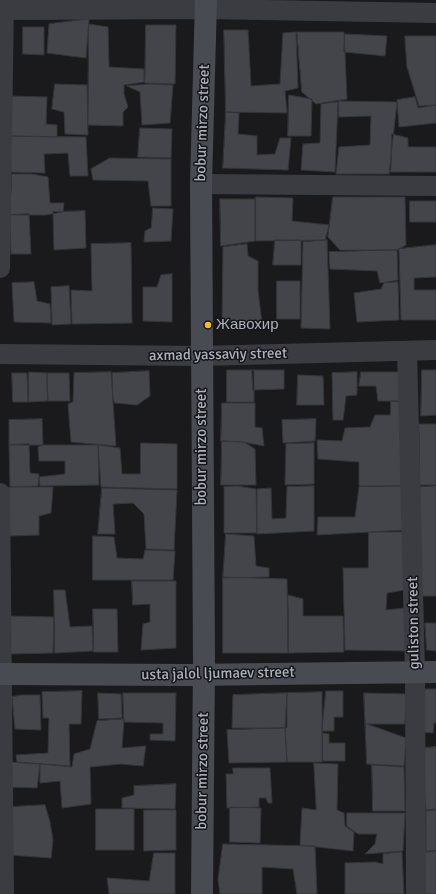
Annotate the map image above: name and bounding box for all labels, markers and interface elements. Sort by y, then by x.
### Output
street label: bobur mirzo street [192,64,214,182]
place label: Жавохир [216,316,279,334]
marker: Жавохир [203,320,213,330]
street label: axmad yassaviy street [149,345,287,365]
street label: bobur mirzo street [193,388,211,506]
street label: guliston street [404,576,424,670]
street label: usta jalol ljumaev street [141,664,295,684]
street label: bobur mirzo street [193,712,213,830]

